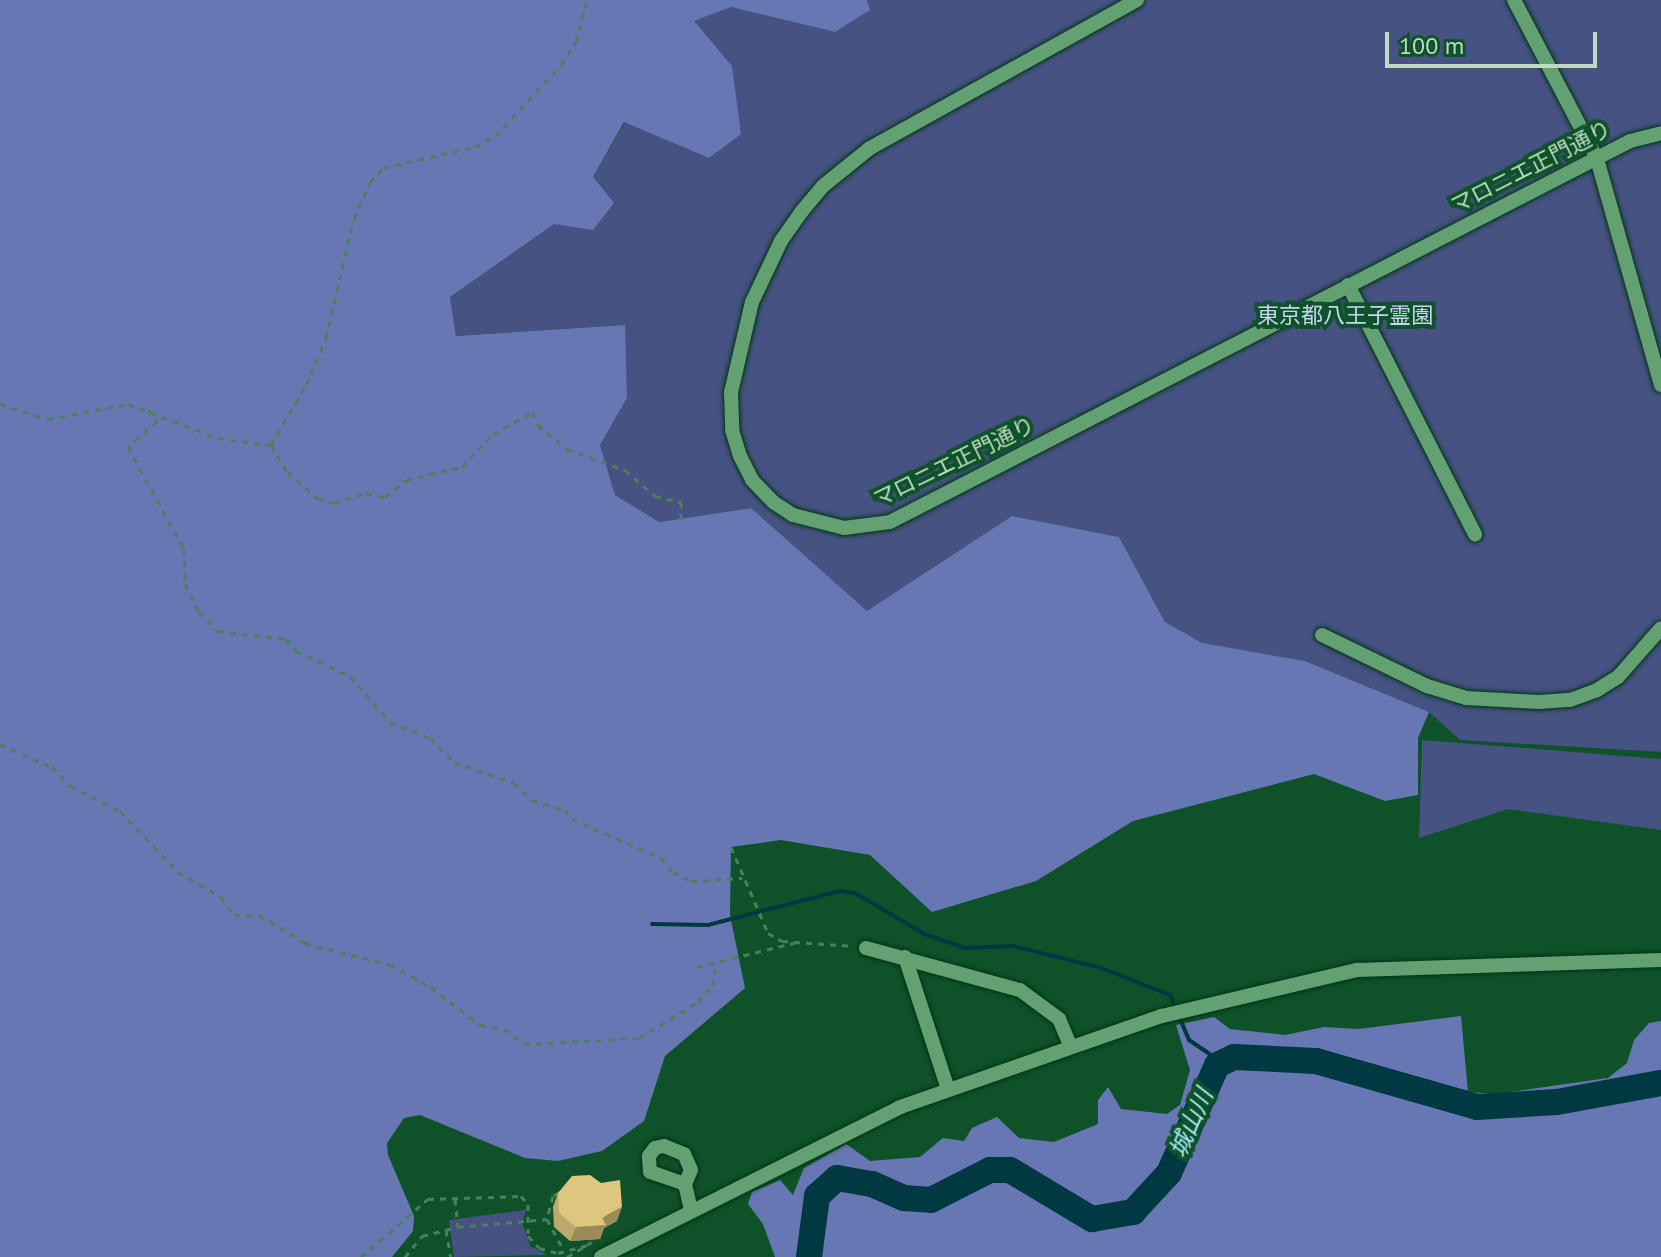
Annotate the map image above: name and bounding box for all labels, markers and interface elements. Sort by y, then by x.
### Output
scale bar [1389,16,1601,66]
text: 100 m [1399,30,1464,61]
street label: マロニエ正門通り [1447,115,1615,219]
park label: 東京都八王子霊園 [1257,303,1433,329]
street label: マロニエ正門通り [869,412,1039,512]
water label: 城山川 [1163,1084,1219,1162]

